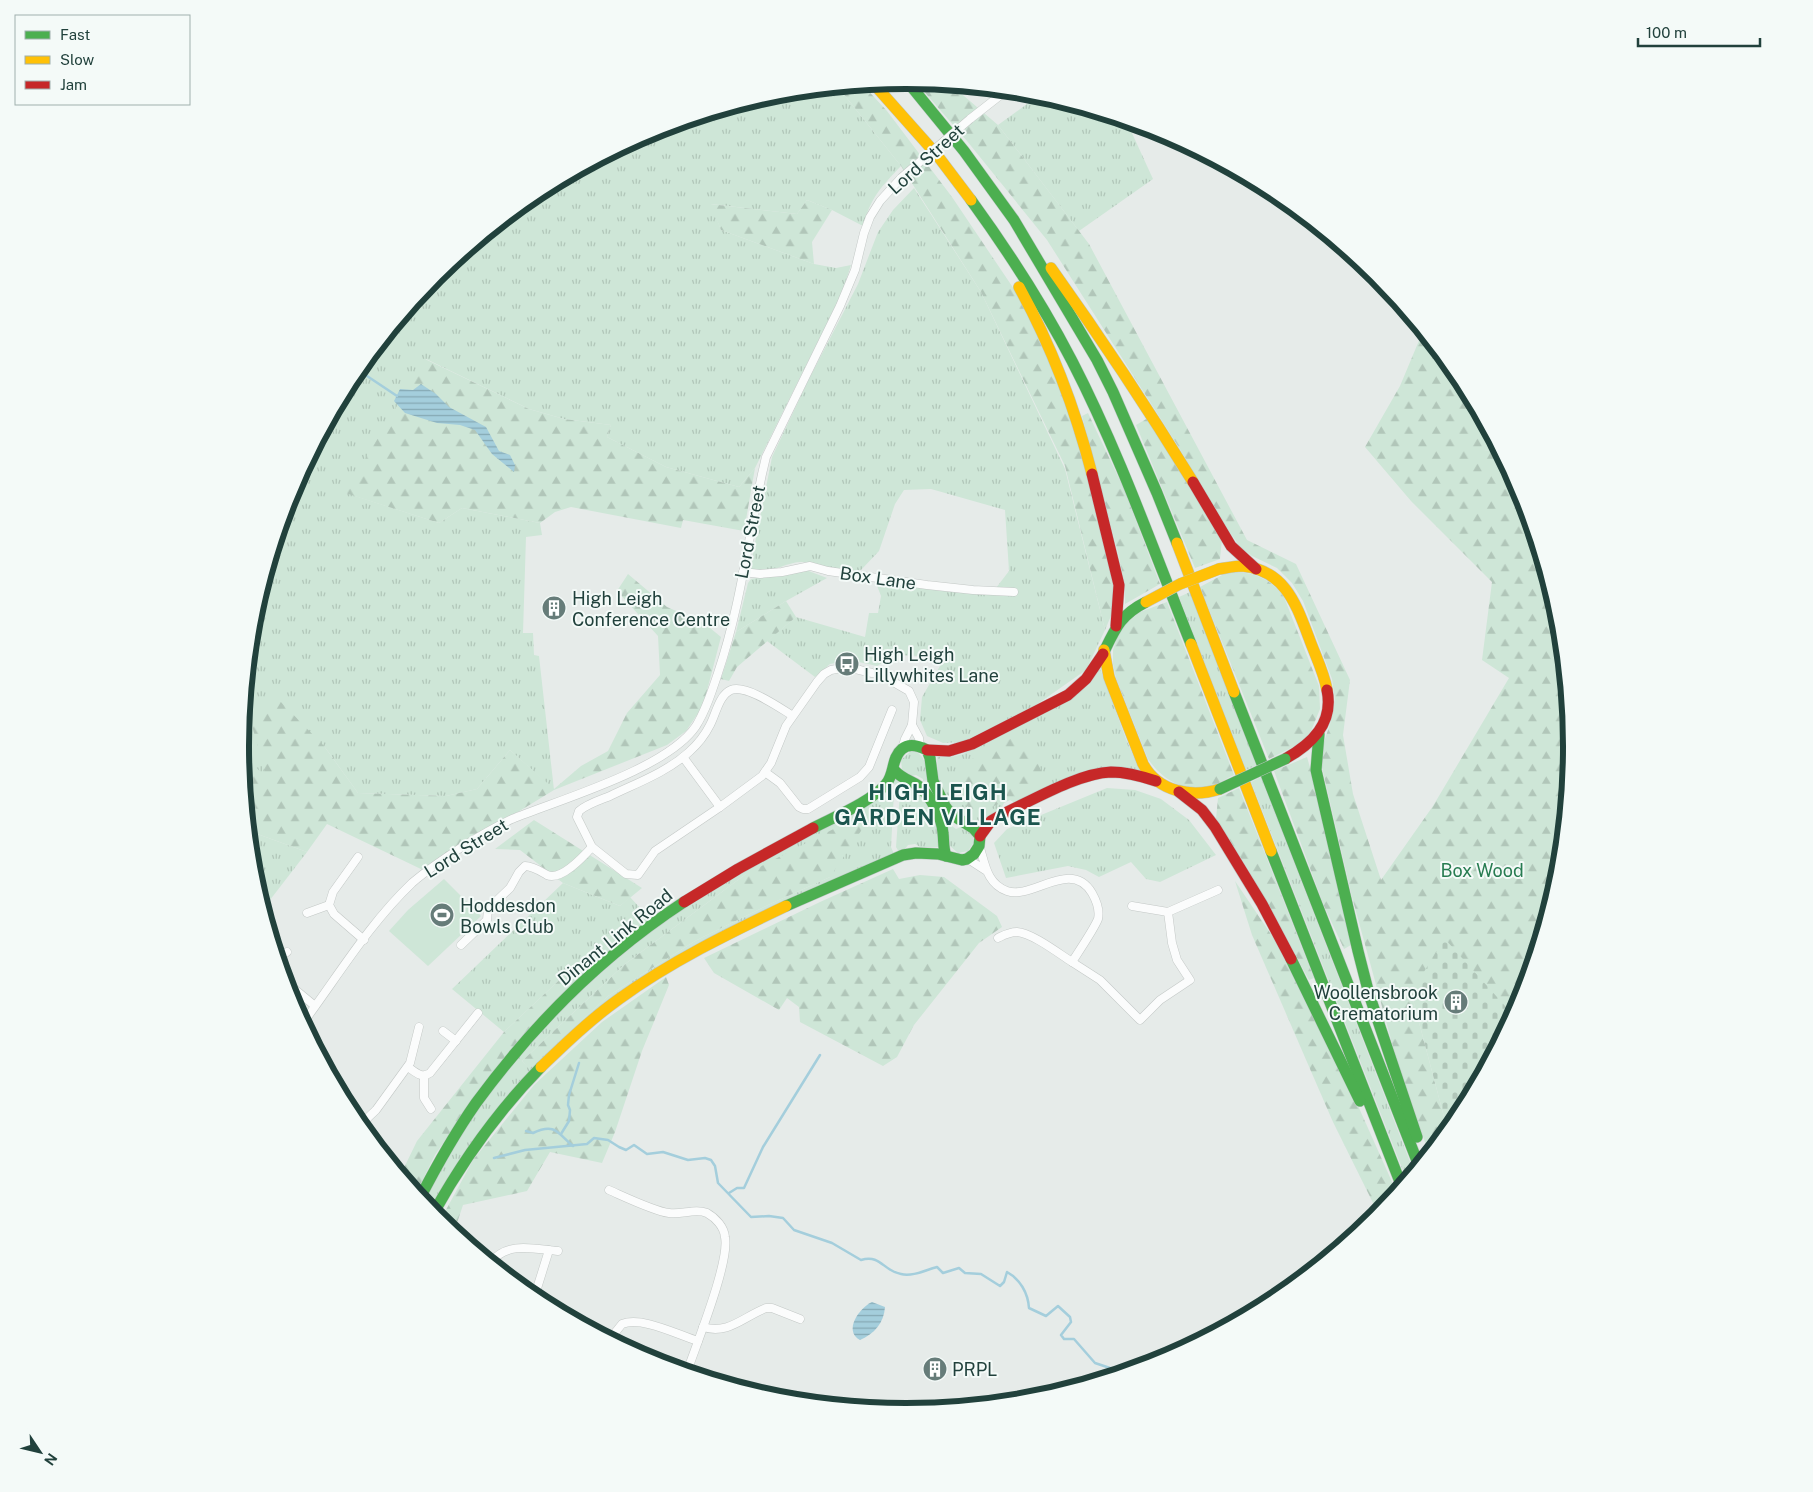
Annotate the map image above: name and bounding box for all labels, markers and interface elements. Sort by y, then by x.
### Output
legend [15,15,190,105]
scale bar [1638,15,1760,47]
text: 100 m [1646,24,1687,41]
text: Fast [60,26,90,43]
text: Slow [60,51,95,68]
text: Jam [60,76,87,93]
street label: Lord Street [884,119,968,199]
street label: Lord Street [731,483,769,581]
street label: Box Lane [838,562,918,594]
place label: High Leigh Conference Centre [572,588,730,630]
building icon: High Leigh Conference Centre [541,595,567,621]
place label: High Leigh Lillywhites Lane [864,644,999,686]
bus stop icon: High Leigh Lillywhites Lane [834,651,860,677]
district label: HIGH LEIGH GARDEN VILLAGE [834,779,1042,830]
street label: Lord Street [420,814,512,882]
park label: Box Wood [1440,860,1524,881]
street label: Dinant Link Road [554,884,676,990]
place label: Hoddesdon Bowls Club [460,895,556,937]
sports icon: Hoddesdon Bowls Club [429,902,455,928]
place label: Woollensbrook Crematorium [1313,982,1438,1024]
building icon: Woollensbrook Crematorium [1443,989,1469,1015]
building icon: PRPL [922,1356,948,1382]
place label: PRPL [952,1359,998,1380]
north arrow [15,1427,65,1477]
text: N [41,1450,60,1469]

